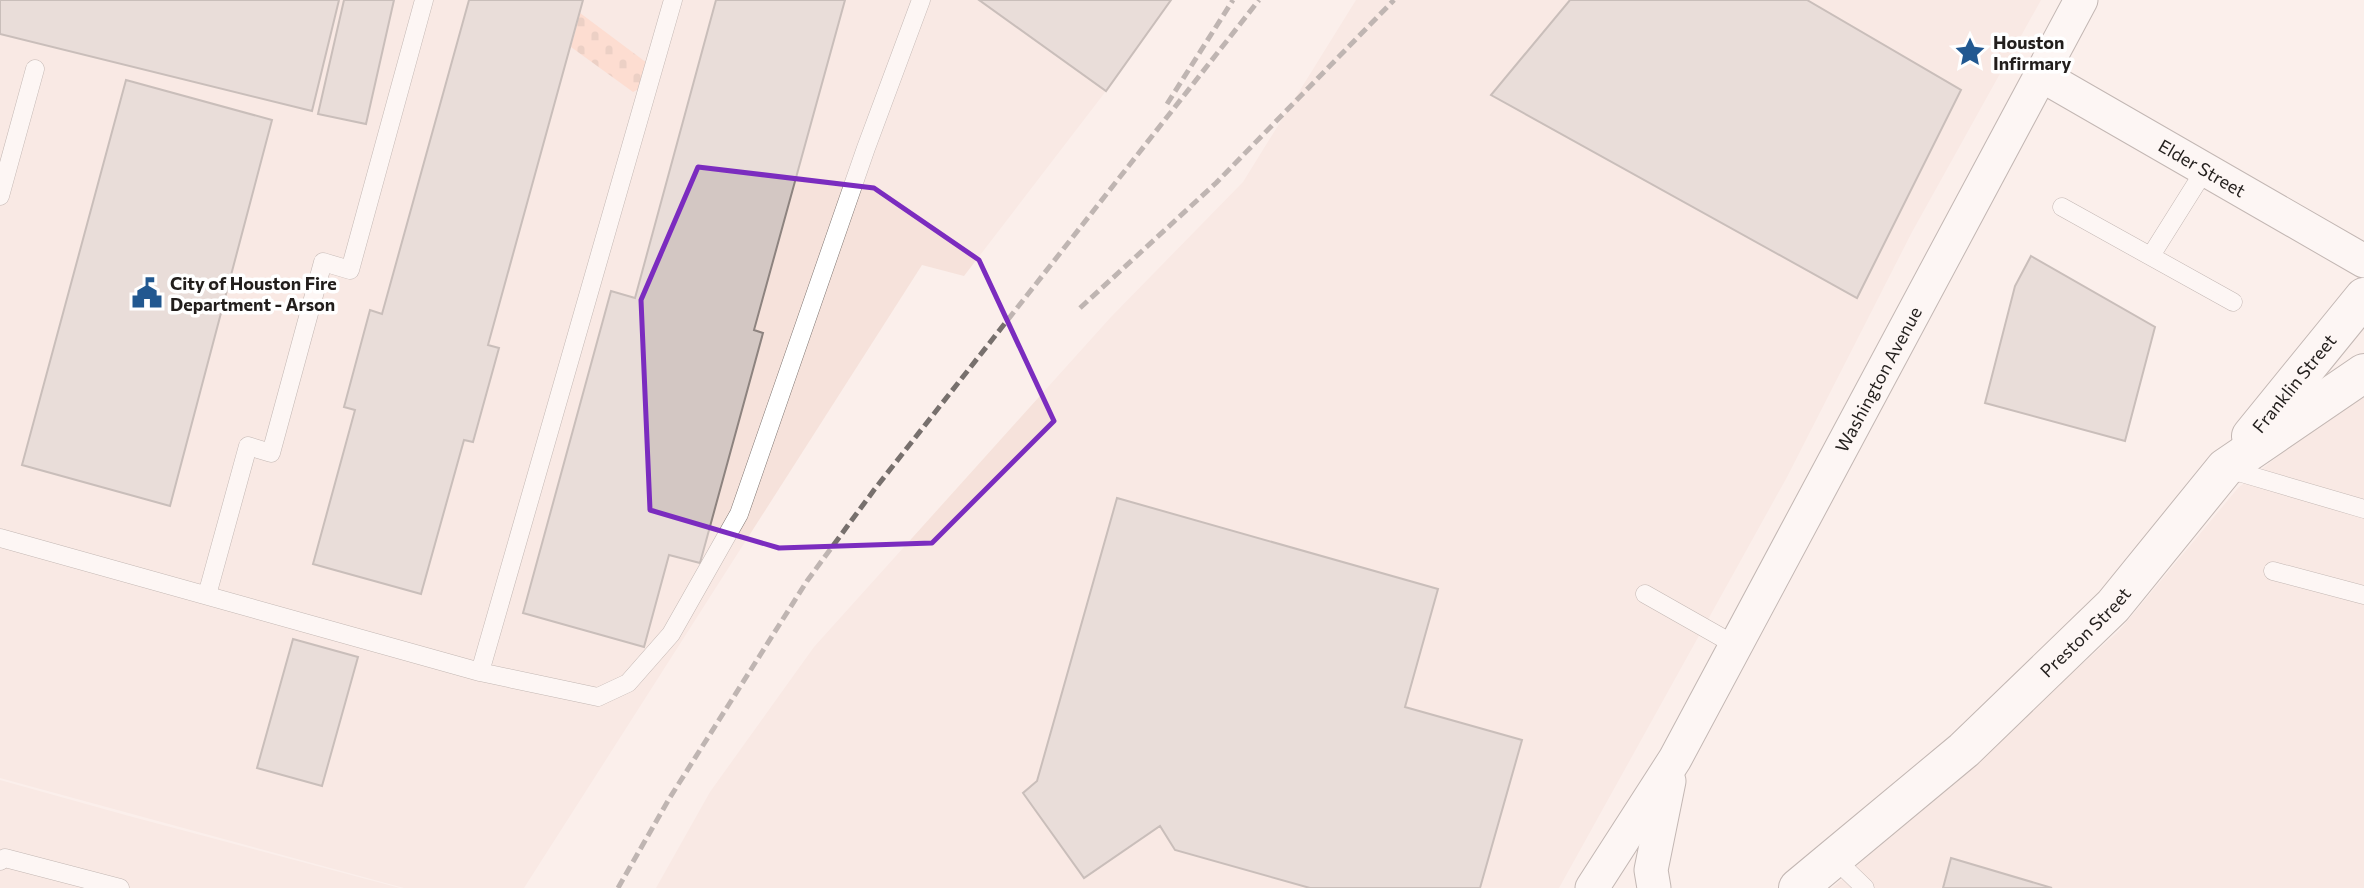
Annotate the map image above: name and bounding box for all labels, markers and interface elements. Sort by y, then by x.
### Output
place label: Houston Infirmary [1993,31,2071,74]
place icon: Houston Infirmary [1953,35,1987,69]
street label: Elder Street [2155,134,2250,201]
place label: City of Houston Fire Department - Arson [170,272,337,315]
public building icon: City of Houston Fire Department - Arson [130,276,164,310]
street label: Washington Avenue [1830,303,1926,456]
street label: Franklin Street [2247,330,2340,437]
street label: Preston Street [2035,583,2135,682]

